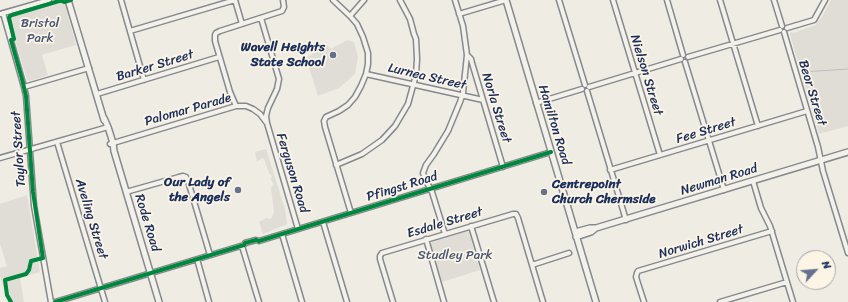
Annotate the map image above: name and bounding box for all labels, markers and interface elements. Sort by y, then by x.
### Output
park label: Bristol Park [21,16,59,47]
street label: Nielson Street [626,33,666,117]
place label: Wavell Heights State School [241,40,325,71]
street label: Barker Street [114,47,196,85]
marker: Wavell Heights State School [328,50,338,60]
street label: Beor Street [795,58,829,128]
street label: Lurnea Street [386,60,468,94]
street label: Norla Street [478,71,514,145]
street label: Hamilton Road [534,83,574,167]
street label: Palomar Parade [143,90,233,130]
street label: Taylor Street [9,110,29,188]
street label: Fee Street [674,115,738,147]
street label: Ferguson Road [272,131,312,215]
street label: Newman Road [679,161,759,199]
street label: Pfingst Road [365,169,439,205]
place label: Our Lady of the Angels [164,175,230,206]
street label: Aveling Street [71,177,111,261]
place label: Centrepoint Church Chermside [552,177,656,208]
marker: Our Lady of the Angels [233,185,243,195]
marker: Centrepoint Church Chermside [539,187,549,197]
street label: Rode Road [131,192,163,254]
street label: Esdale Street [405,204,485,242]
street label: Norwich Street [657,222,745,262]
park label: Studley Park [418,248,492,264]
north arrow [796,250,836,290]
text: N [816,257,837,273]

